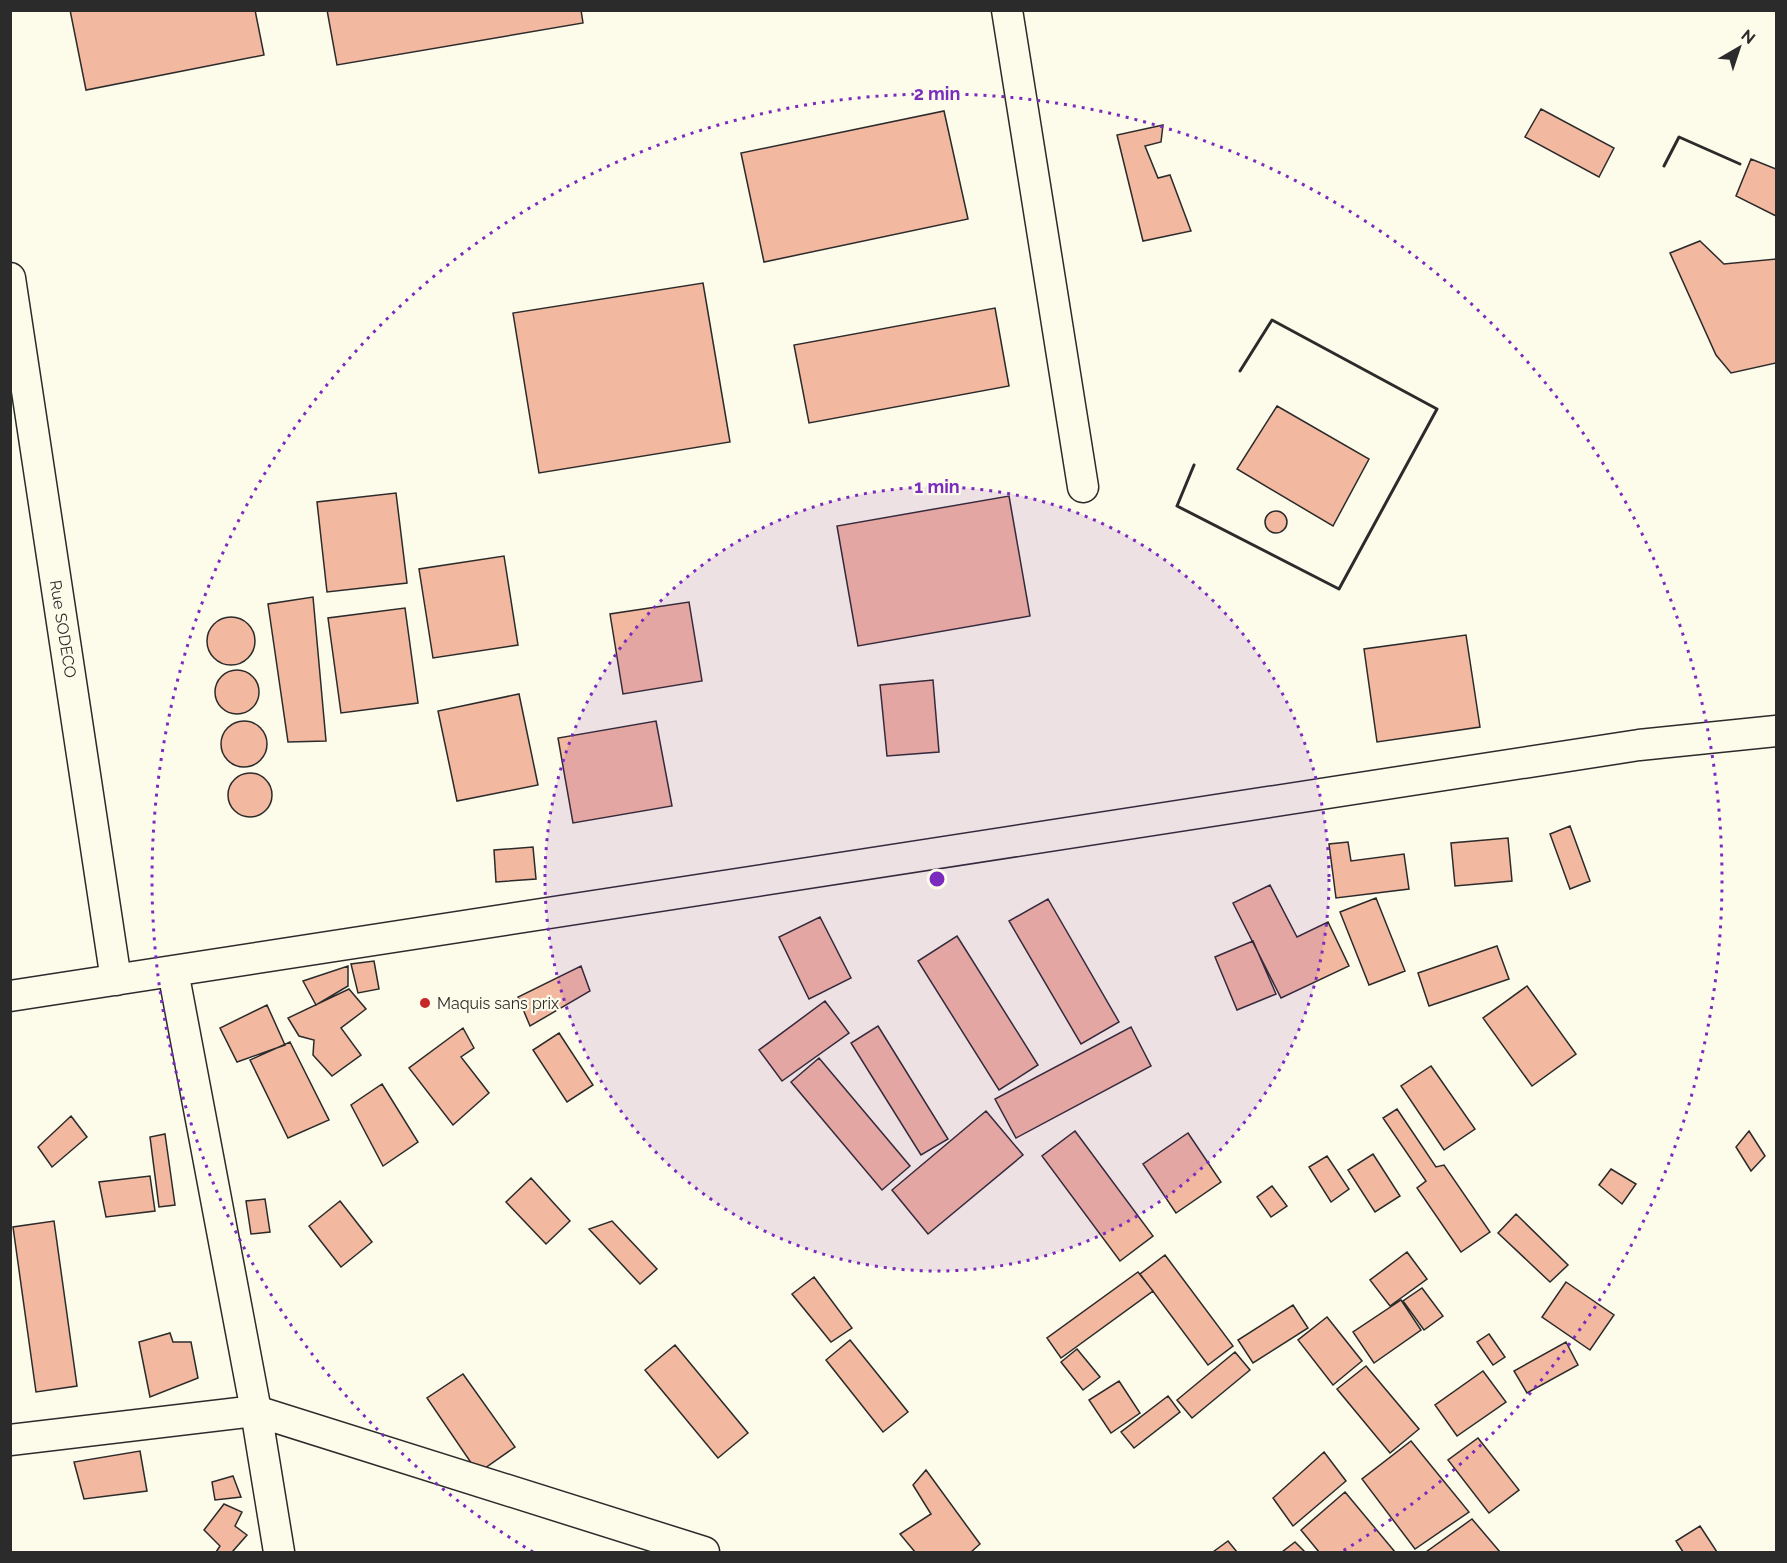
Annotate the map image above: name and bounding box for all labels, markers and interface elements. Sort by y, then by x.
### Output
north arrow [1709,18,1769,78]
text: N [1737,26,1759,48]
text: 2 min [914,83,960,104]
text: 1 min [914,476,960,497]
street label: Rue SODECO [46,579,80,679]
centre of rings [927,869,947,889]
place label: Maquis sans prix [437,994,559,1013]
marker: Maquis sans prix [418,996,432,1010]

